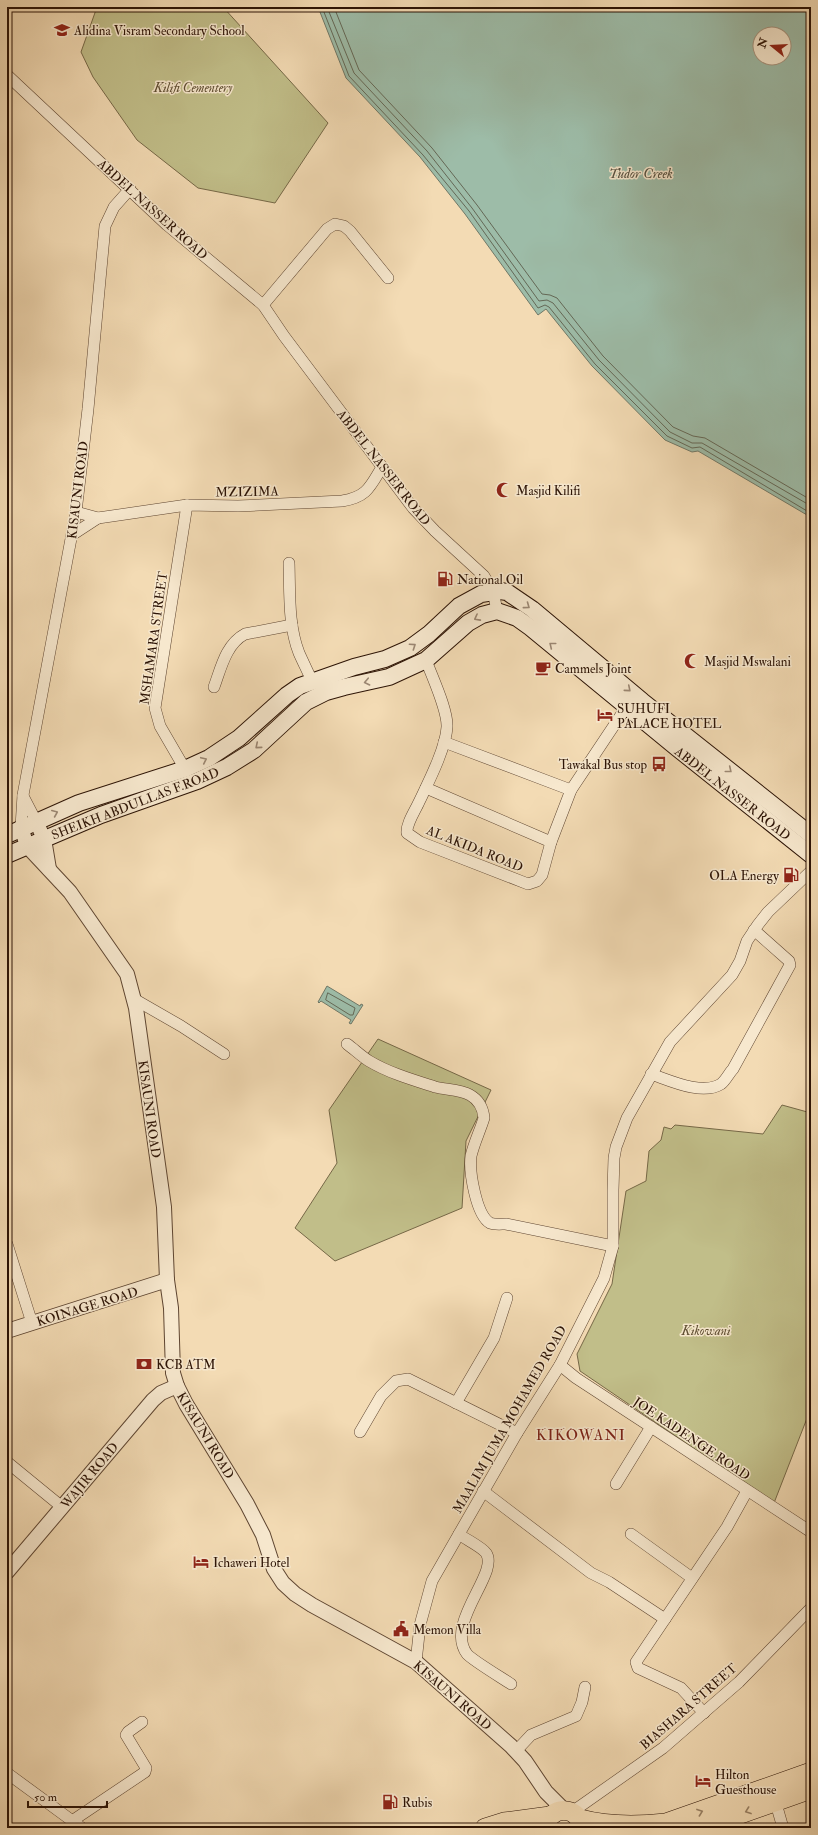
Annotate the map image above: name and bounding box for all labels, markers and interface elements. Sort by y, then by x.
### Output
school or university icon: Alidina Visram Secondary School [53,21,71,39]
place label: Alidina Visram Secondary School [73,23,245,40]
north arrow [752,26,792,66]
text: N [755,35,771,51]
park label: Kilifi Cementery [153,80,233,96]
street label: ABDEL NASSER ROAD [93,155,211,263]
water label: Tudor Creek [609,165,673,182]
street label: ABDEL NASSER ROAD [332,406,433,529]
street label: KISAUNI ROAD [64,440,92,540]
mosque icon: Masjid Kilifi [495,481,513,499]
street label: MZIZIMA [215,483,280,501]
place label: Masjid Kilifi [516,483,580,499]
street label: MSHAMARA STREET [137,570,171,706]
fuel station icon: National Oil [436,570,454,588]
place label: National Oil [457,572,524,588]
one-way arrow [523,601,530,608]
one-way arrow [474,613,481,620]
one-way arrow [408,643,415,650]
one-way arrow [550,643,557,650]
mosque icon: Masjid Mswalani [683,652,701,670]
place label: Masjid Mswalani [704,654,792,670]
cafe icon: Cammels Joint [534,659,552,677]
place label: Cammels Joint [555,661,631,677]
one-way arrow [364,677,370,685]
one-way arrow [623,684,630,691]
place label: SUHUFI PALACE HOTEL [617,701,722,732]
hotel icon: SUHUFI PALACE HOTEL [596,706,614,724]
one-way arrow [255,741,262,748]
street label: ABDEL NASSER ROAD [671,743,793,844]
bus stop icon: Tawakal Bus stop [650,755,668,773]
one-way arrow [200,757,207,765]
place label: Tawakal Bus stop [559,757,647,774]
street label: SHEIKH ABDULLAS F.ROAD [49,764,222,843]
one-way arrow [725,765,732,772]
one-way arrow [51,810,59,818]
street label: AL AKIDA ROAD [423,822,525,876]
fuel station icon: OLA Energy [782,866,800,884]
place label: OLA Energy [709,868,779,885]
street label: KISAUNI ROAD [134,1059,164,1159]
street label: KOINAGE ROAD [35,1284,140,1330]
street label: MAALIM JUMA MOHAMED ROAD [449,1323,570,1516]
park label: Kikowani [681,1323,731,1339]
bank icon: KCB ATM [135,1355,153,1373]
place label: KCB ATM [156,1357,216,1373]
street label: KISAUNI ROAD [173,1389,237,1482]
street label: JOE KADENGE ROAD [629,1393,753,1484]
district label: KIKOWANI [536,1426,626,1445]
street label: WAJIR ROAD [57,1439,122,1513]
hotel icon: Ichaweri Hotel [192,1553,210,1571]
place label: Ichaweri Hotel [213,1555,290,1571]
public building icon: Memon Villa [392,1620,410,1638]
place label: Memon Villa [413,1622,482,1638]
street label: KISAUNI ROAD [410,1657,495,1734]
street label: BIASHARA STREET [637,1660,741,1753]
place label: Hilton Guesthouse [715,1767,777,1798]
hotel icon: Hilton Guesthouse [694,1772,712,1790]
scale bar [28,1783,107,1809]
text: 50 m [34,1790,58,1805]
fuel station icon: Rubis [381,1793,399,1811]
place label: Rubis [402,1795,433,1811]
one-way arrow [744,1806,751,1814]
one-way arrow [697,1808,704,1817]

